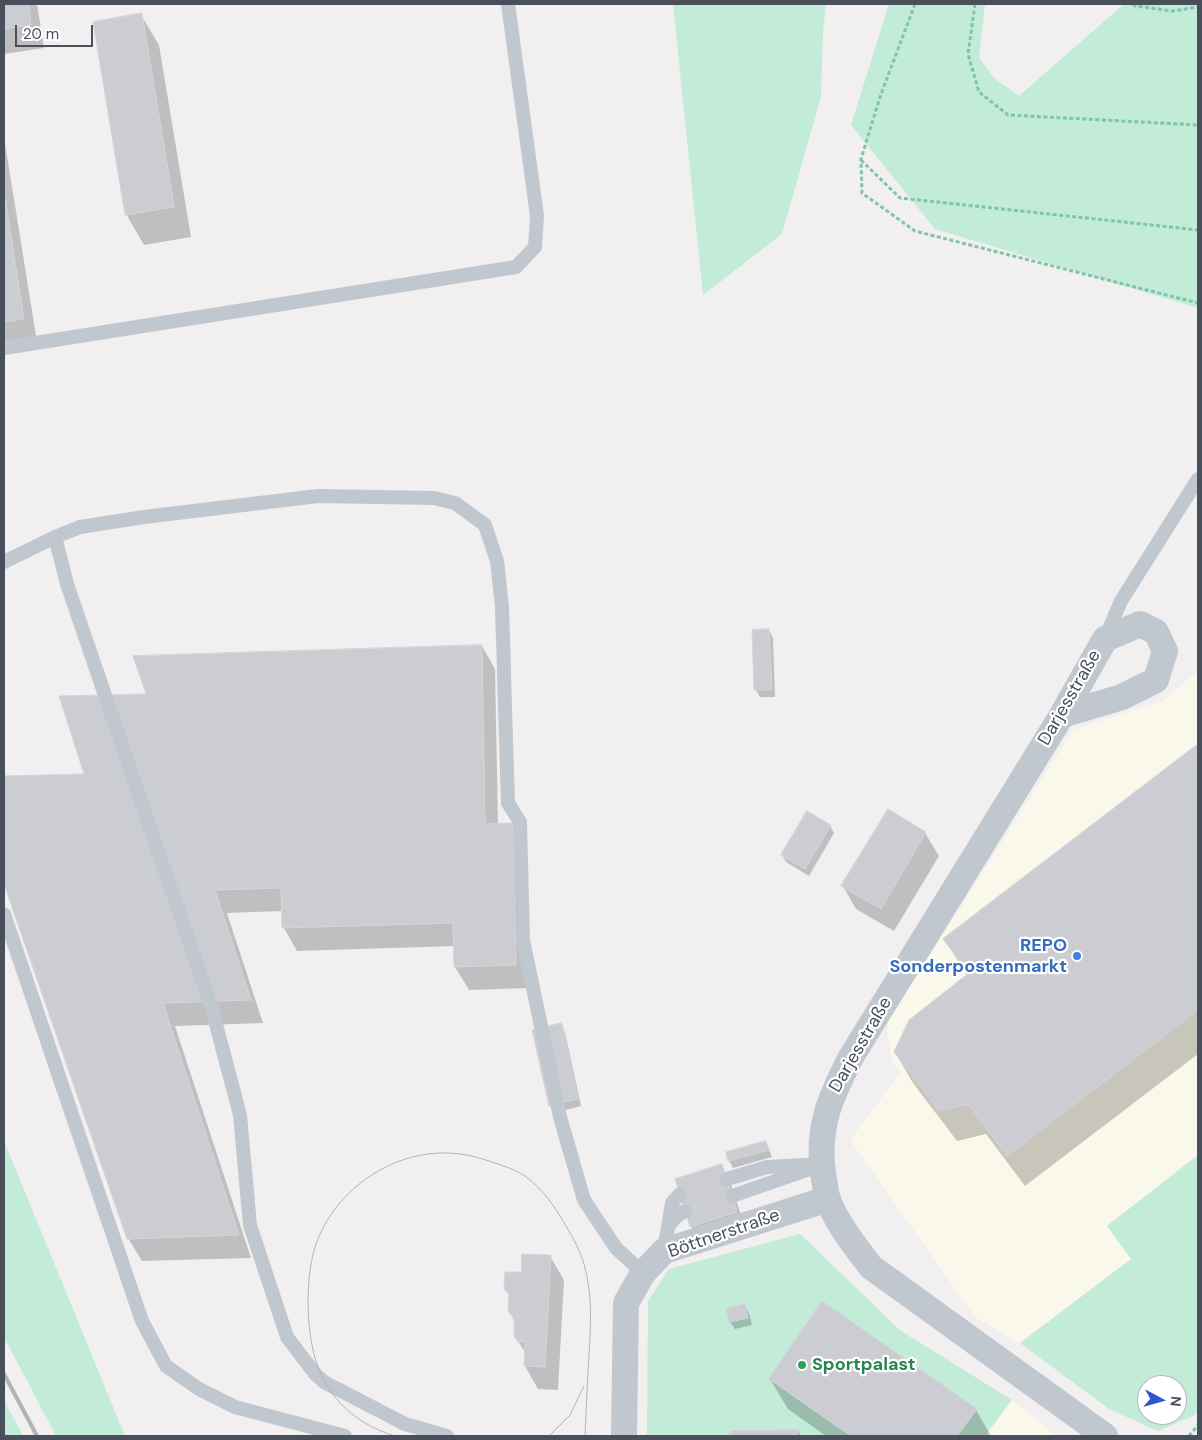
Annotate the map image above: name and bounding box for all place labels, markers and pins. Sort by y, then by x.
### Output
place label: REPO Sonderpostenmarkt [889,935,1067,978]
marker: REPO Sonderpostenmarkt [1071,950,1083,962]
place label: Sportpalast [812,1354,916,1376]
marker: Sportpalast [796,1359,808,1371]

